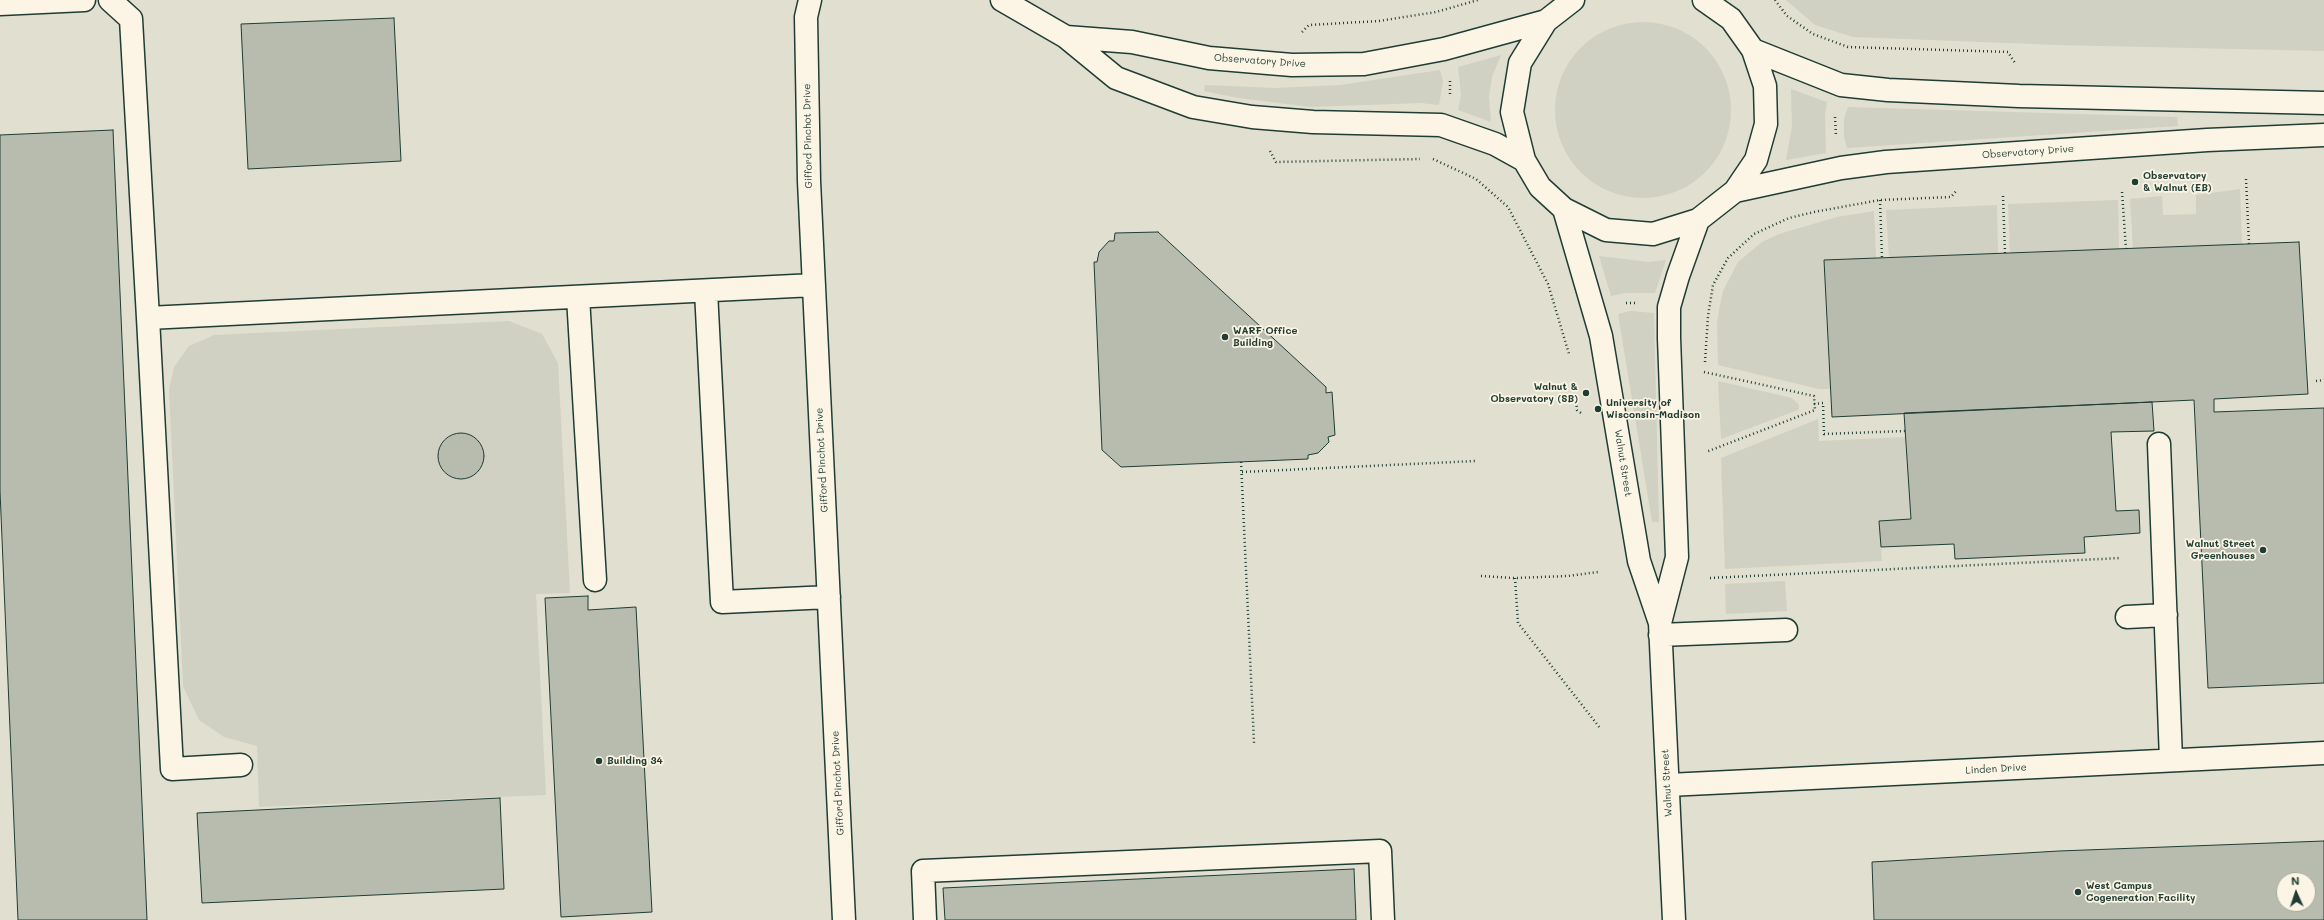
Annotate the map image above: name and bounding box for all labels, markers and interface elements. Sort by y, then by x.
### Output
street label: Observatory Drive [1214,52,1306,70]
street label: Gifford Pinchot Drive [801,83,815,189]
street label: Observatory Drive [1982,143,2074,161]
place label: Observatory & Walnut (EB) [2143,170,2212,194]
marker: Observatory & Walnut (EB) [2130,177,2140,187]
place label: WARF Office Building [1233,325,1297,348]
marker: WARF Office Building [1220,332,1230,342]
place label: Walnut & Observatory (SB) [1490,381,1578,404]
marker: Walnut & Observatory (SB) [1581,388,1591,398]
place label: University of Wisconsin-Madison [1606,397,1700,420]
marker: University of Wisconsin-Madison [1593,404,1603,414]
street label: Gifford Pinchot Drive [813,407,831,513]
street label: Walnut Street [1612,428,1634,498]
place label: Walnut Street Greenhouses [2186,538,2255,562]
marker: Walnut Street Greenhouses [2258,545,2268,555]
street label: Gifford Pinchot Drive [829,730,847,836]
street label: Walnut Street [1659,749,1675,817]
place label: Building 34 [607,755,663,767]
marker: Building 34 [594,756,604,766]
street label: Linden Drive [1965,761,2027,777]
north arrow [2276,872,2316,912]
text: N [2291,873,2300,888]
place label: West Campus Cogeneration Facility [2086,880,2196,904]
marker: West Campus Cogeneration Facility [2073,887,2083,897]

